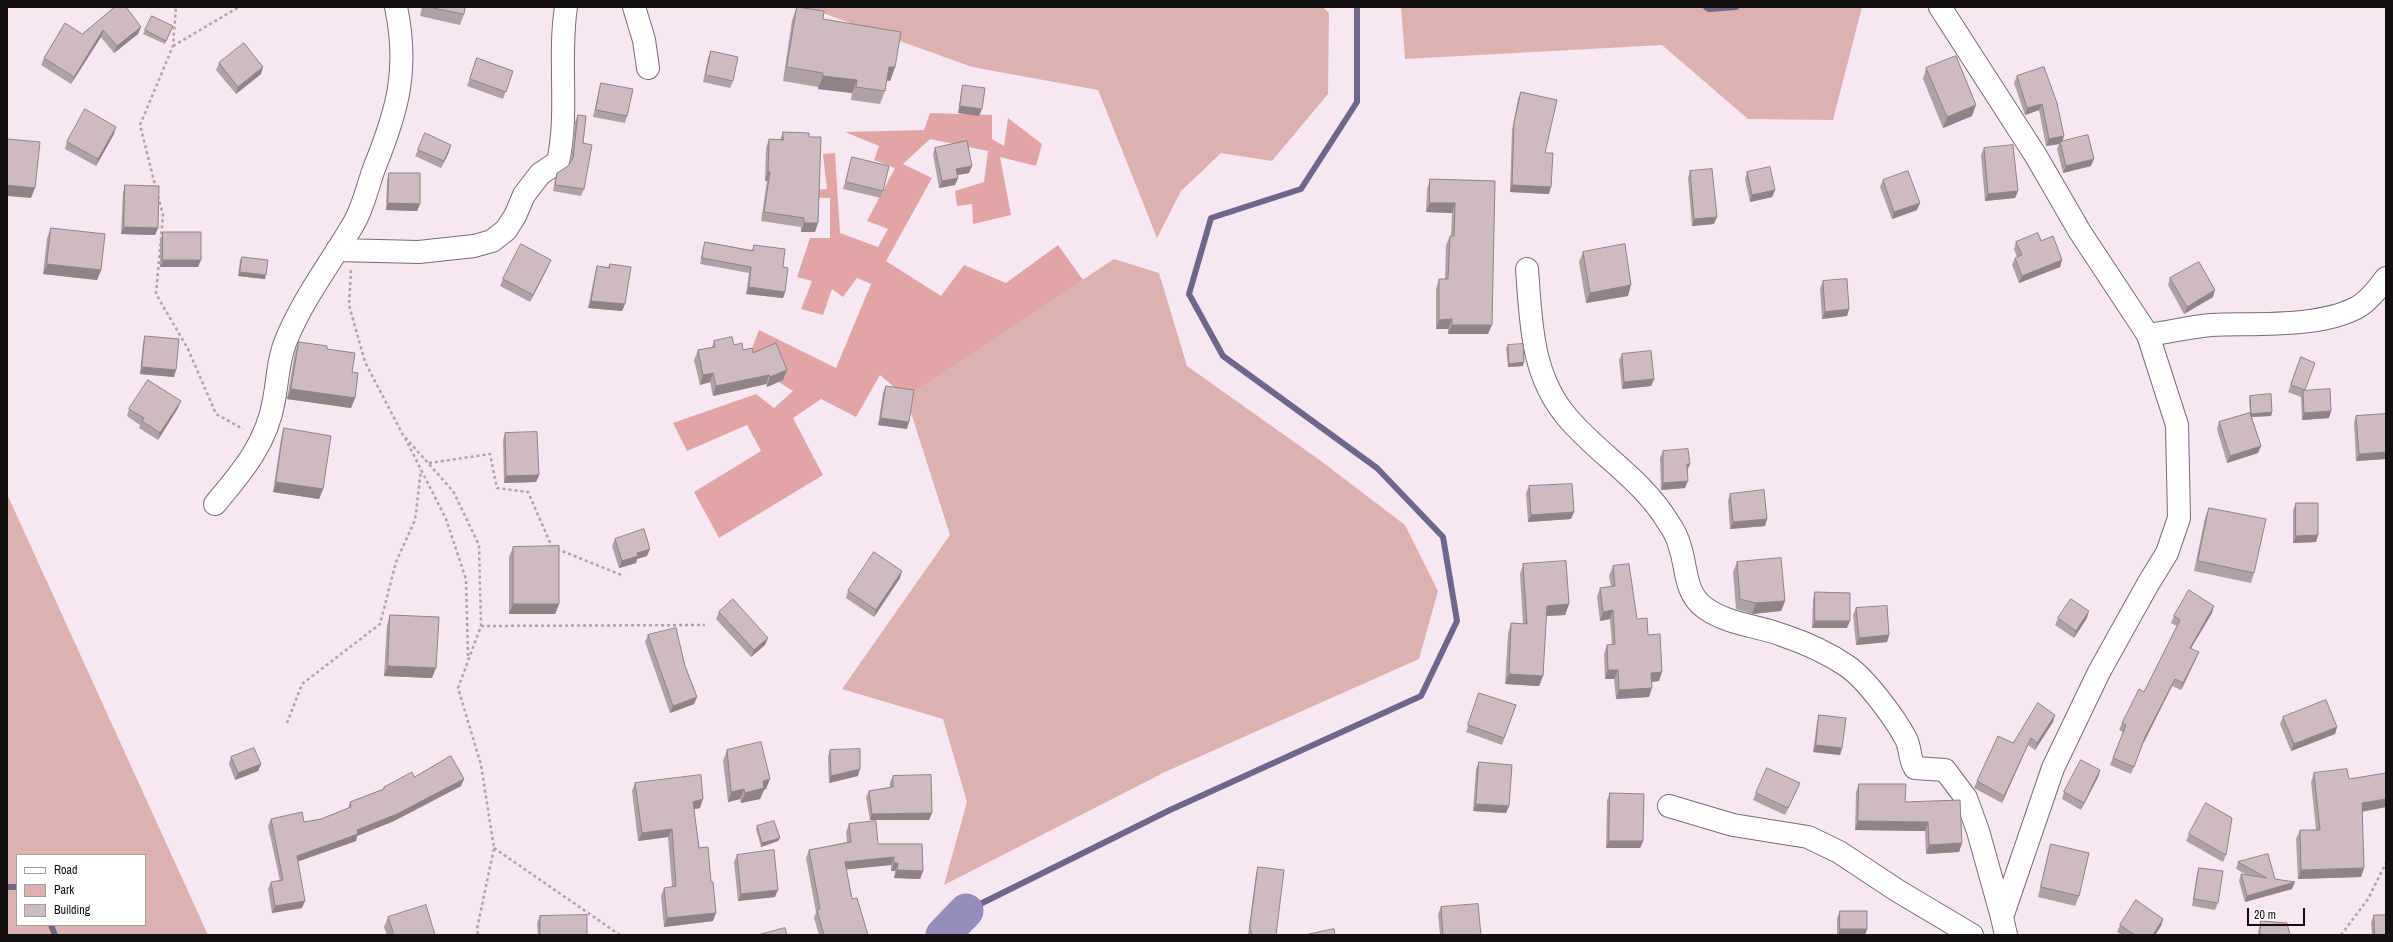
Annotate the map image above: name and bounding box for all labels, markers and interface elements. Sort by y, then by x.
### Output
legend [16,854,146,926]
text: Road [54,862,78,878]
text: Park [54,882,74,898]
scale bar [2249,900,2307,926]
text: Building [54,902,90,918]
text: 20 m [2254,907,2276,923]

